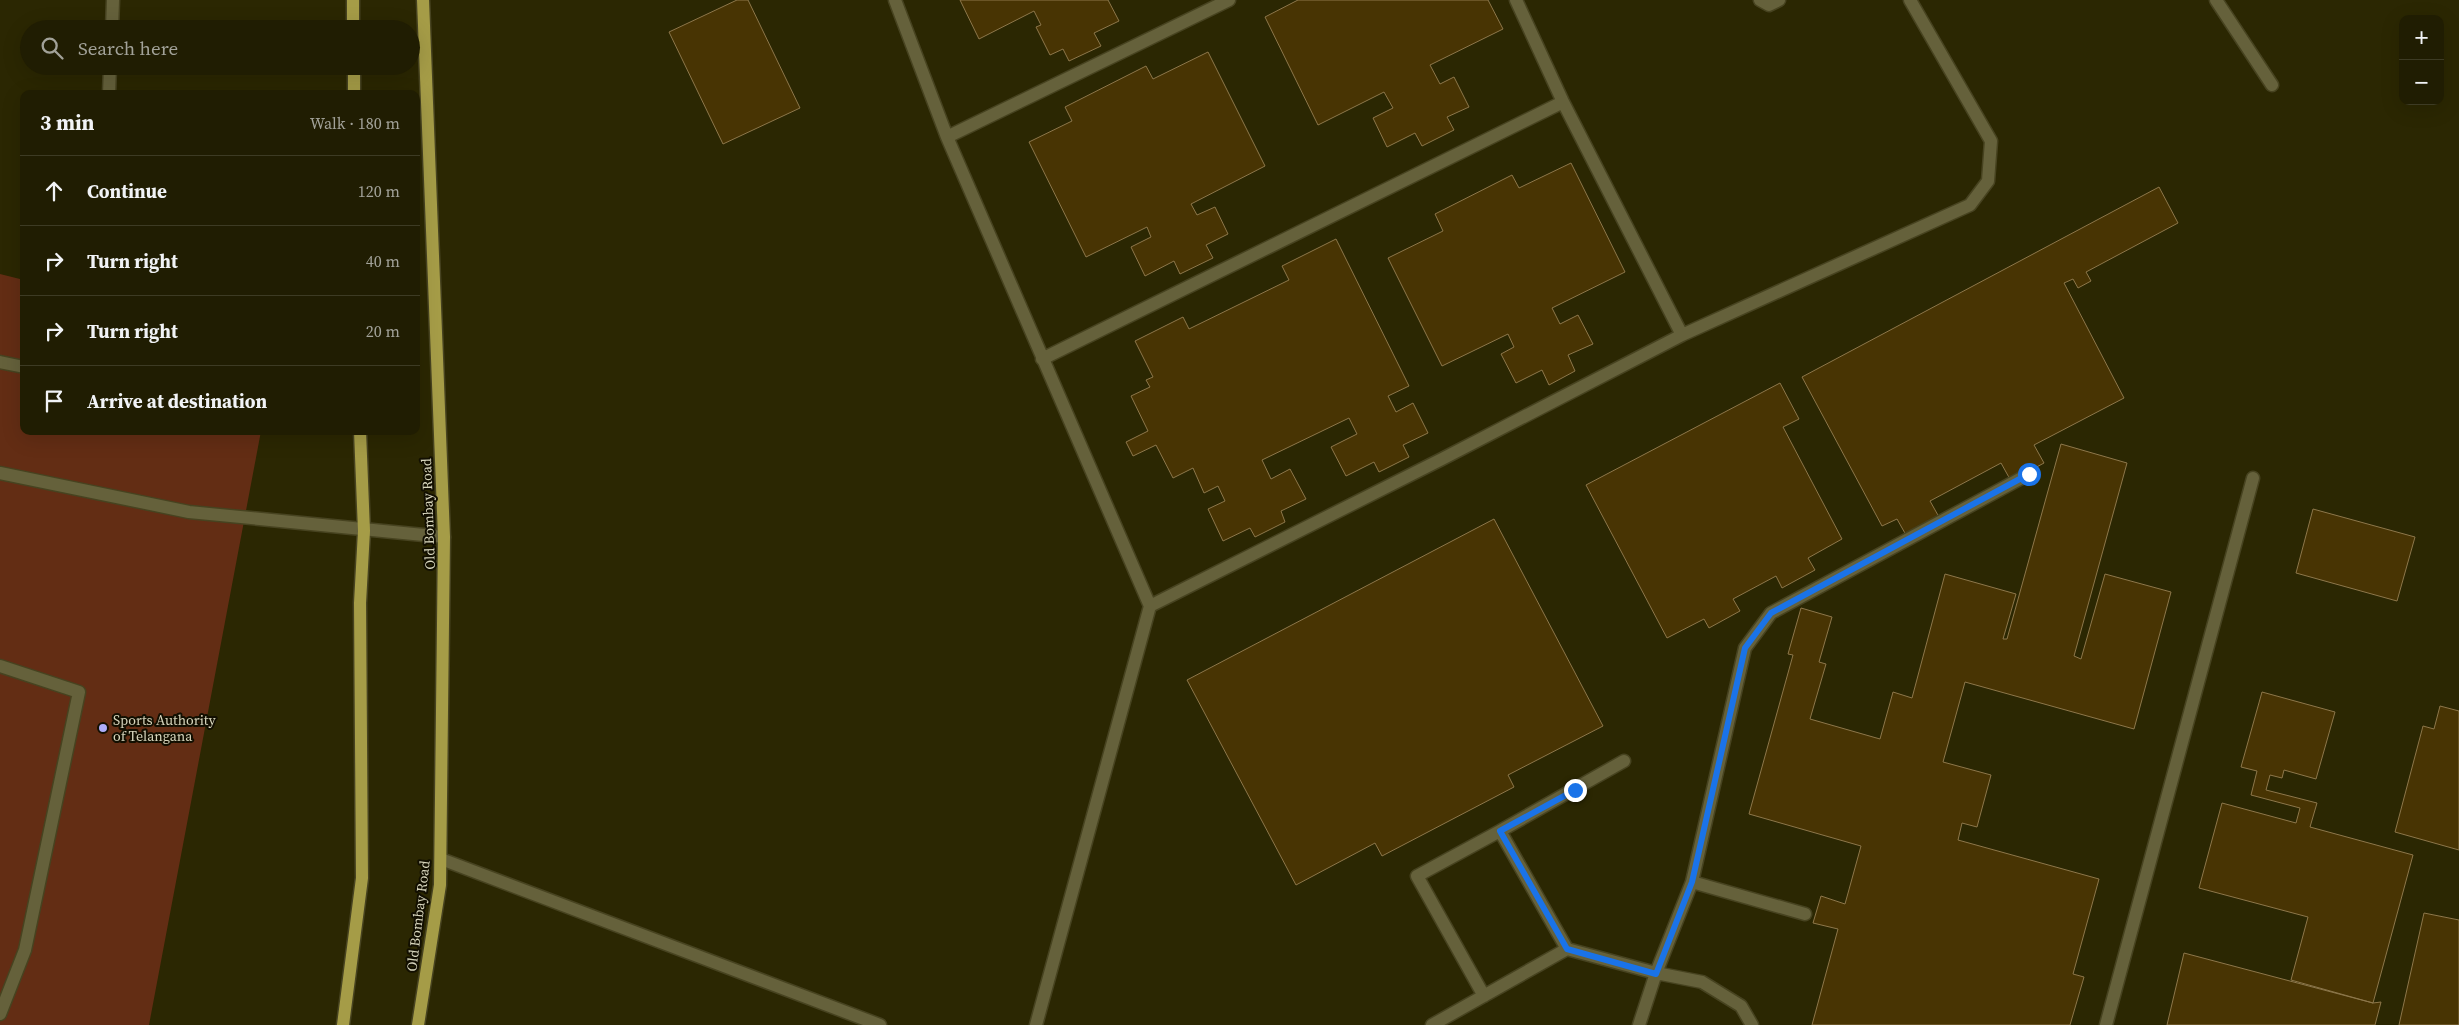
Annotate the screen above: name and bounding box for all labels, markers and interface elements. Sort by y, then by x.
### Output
map controls [2399,15,2444,105]
button: + [2399,15,2444,60]
search box [20,20,420,75]
icon: search [38,34,66,62]
text: Search here [78,35,178,61]
button: − [2399,60,2444,105]
text: 3 min [40,108,95,137]
text: Walk · 180 m [310,112,400,134]
icon: ahead [40,177,68,205]
text: Continue [87,178,167,204]
text: 120 m [358,180,400,202]
icon: right [40,247,68,275]
text: Turn right [87,248,178,274]
text: 40 m [366,250,400,272]
icon: right [40,317,68,345]
text: Turn right [87,318,178,344]
text: 20 m [366,320,400,342]
icon: arrive [40,387,68,415]
text: Arrive at destination [87,388,267,414]
street label: Old Bombay Road [416,458,440,570]
route start [2018,463,2041,486]
place label: Sports Authority of Telangana [113,710,216,746]
marker: Sports Authority of Telangana [97,722,109,734]
route end [1564,779,1587,802]
street label: Old Bombay Road [401,859,435,973]

